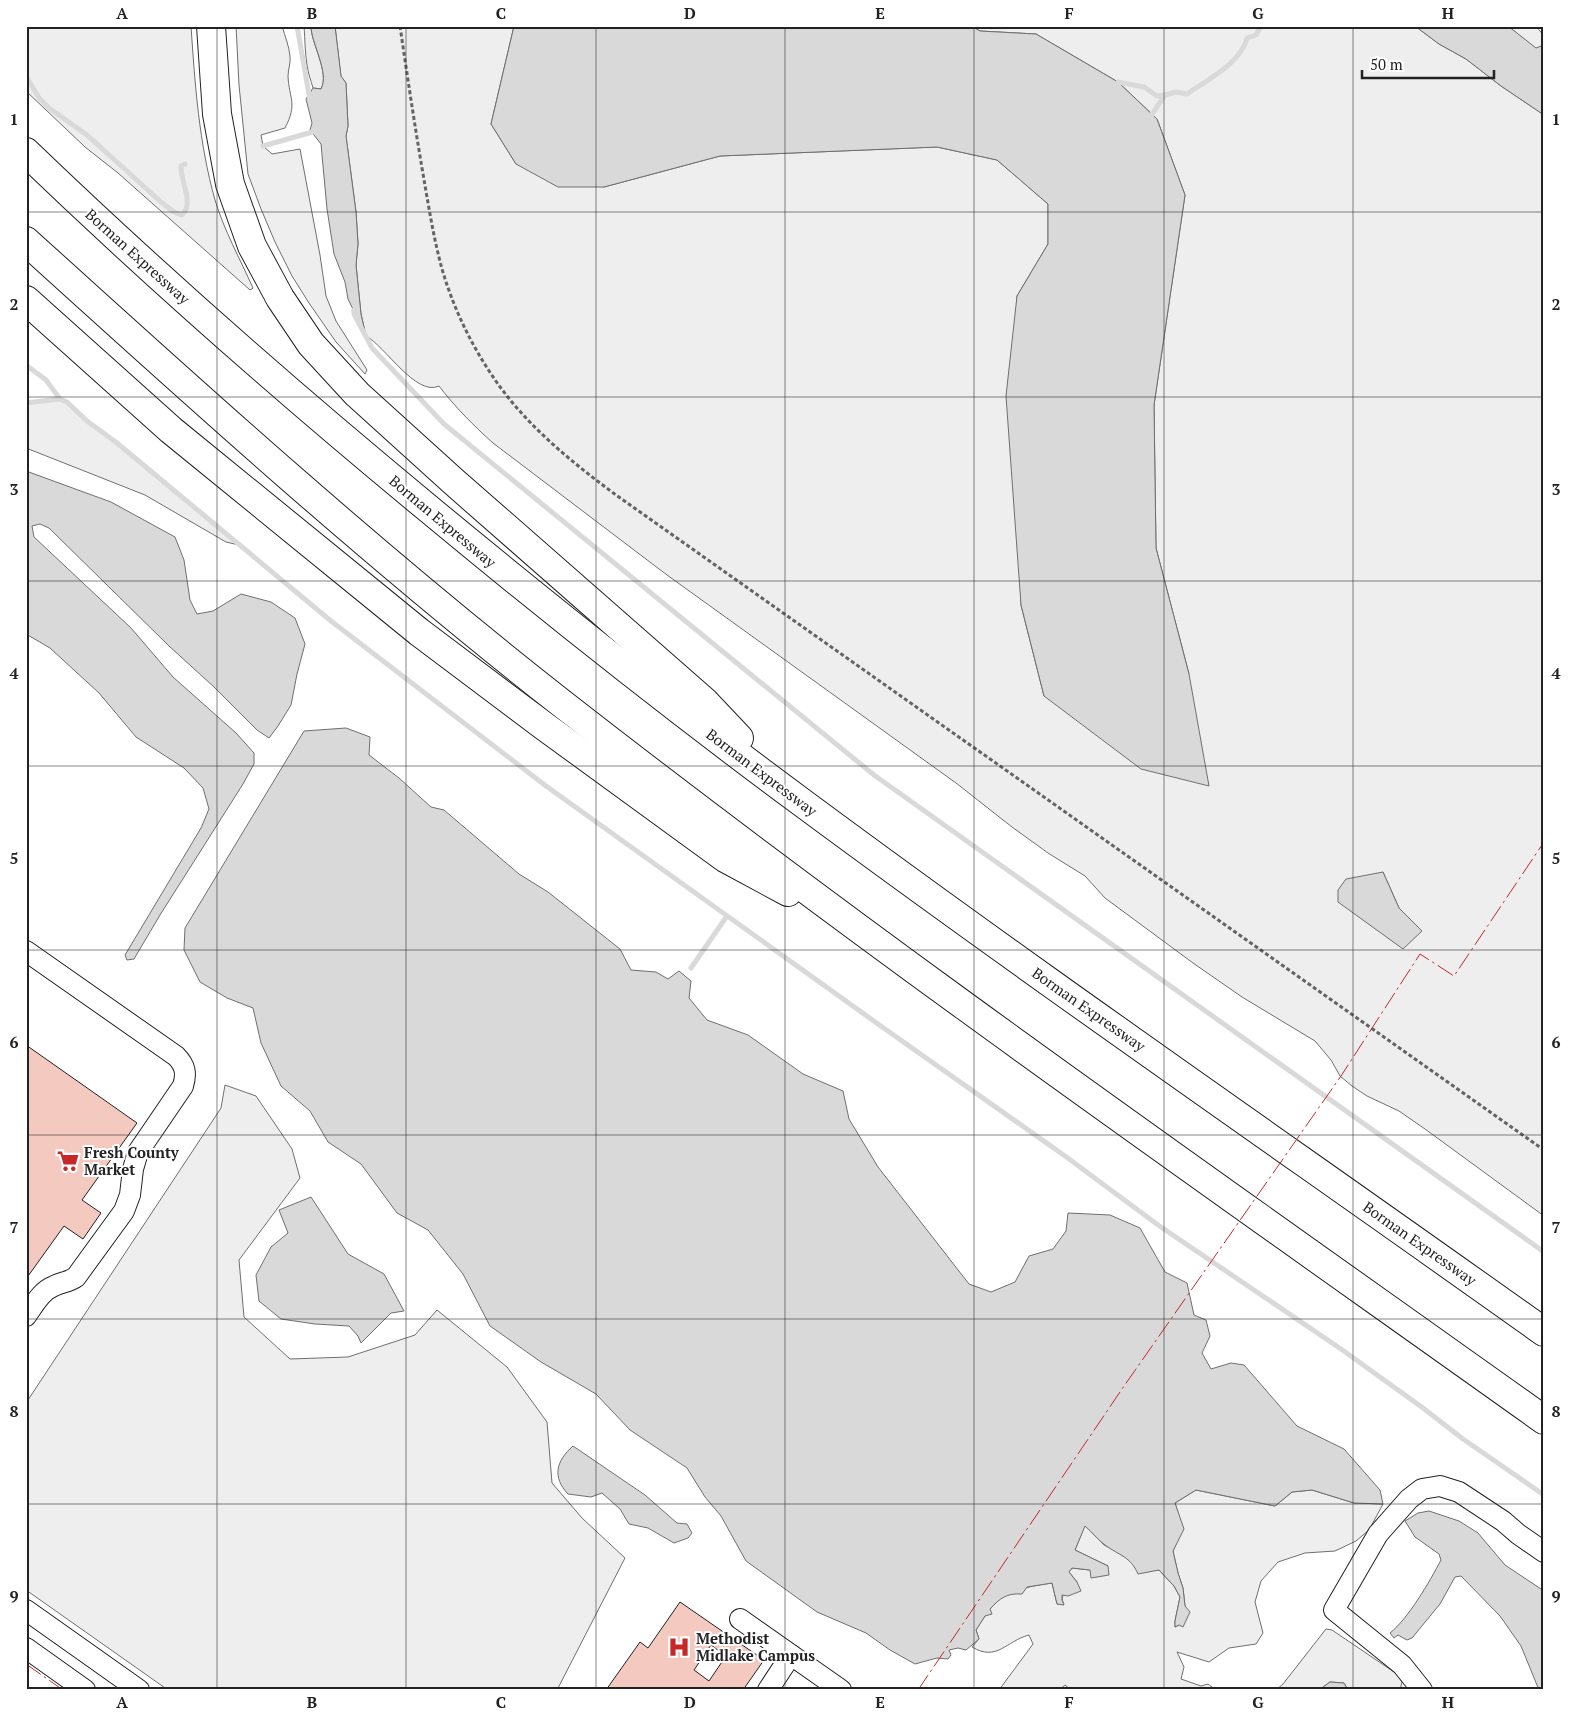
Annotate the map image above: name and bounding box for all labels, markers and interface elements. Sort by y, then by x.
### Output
text: A [116,2,128,24]
text: B [307,2,317,24]
text: C [496,2,506,24]
text: D [684,2,696,24]
text: E [875,2,885,24]
text: F [1064,2,1074,24]
text: G [1252,2,1264,24]
text: H [1442,2,1454,24]
scale bar [1362,48,1495,80]
text: 50 m [1370,54,1403,74]
text: 1 [9,108,19,130]
text: 1 [1551,108,1561,130]
street label: Borman Expressway [82,204,195,308]
text: 2 [9,293,19,315]
text: 2 [1551,293,1561,315]
street label: Borman Expressway [385,470,501,572]
text: 3 [9,478,19,500]
text: 3 [1551,478,1561,500]
text: 4 [9,662,19,684]
text: 4 [1551,662,1561,684]
street label: Borman Expressway [703,724,822,820]
text: 5 [9,847,19,869]
text: 5 [1551,847,1561,869]
street label: Borman Expressway [1028,962,1150,1056]
text: 6 [9,1031,19,1053]
text: 6 [1551,1031,1561,1053]
place label: Fresh County Market [84,1142,180,1179]
supermarket icon: Fresh County Market [55,1148,81,1174]
street label: Borman Expressway [1359,1196,1481,1290]
text: 7 [9,1216,19,1238]
text: 7 [1551,1216,1561,1238]
text: 8 [9,1400,19,1422]
text: 8 [1551,1400,1561,1422]
text: 9 [9,1585,19,1607]
text: 9 [1551,1585,1561,1607]
place label: Methodist Midlake Campus [696,1628,815,1665]
hospital icon: Methodist Midlake Campus [666,1634,692,1660]
text: A [116,1691,128,1713]
text: B [307,1691,317,1713]
text: C [496,1691,506,1713]
text: D [684,1691,696,1713]
text: E [875,1691,885,1713]
text: F [1064,1691,1074,1713]
text: G [1252,1691,1264,1713]
text: H [1442,1691,1454,1713]

